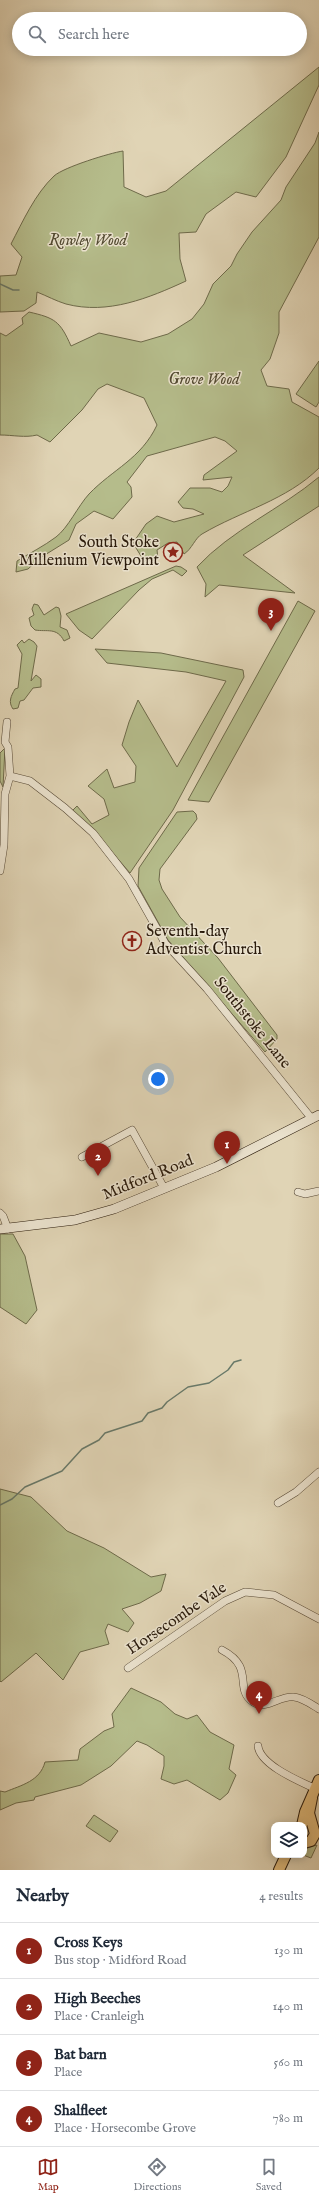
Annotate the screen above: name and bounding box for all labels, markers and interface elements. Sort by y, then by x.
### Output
search box [12,12,307,56]
icon: search [26,23,48,45]
text: Search here [58,25,129,44]
park label: Rowley Wood [49,231,129,251]
park label: Grove Wood [168,370,241,390]
place label: South Stoke Millenium Viewpoint [19,533,160,571]
place icon: South Stoke Millenium Viewpoint [162,541,184,563]
pin: 3 [258,598,284,631]
place label: Seventh-day Adventist Church [145,922,262,960]
church icon: Seventh-day Adventist Church [121,930,143,952]
street label: Southstoke Lane [209,973,295,1073]
your location [148,1069,168,1089]
pin: 1 [214,1131,240,1164]
pin: 2 [85,1143,111,1176]
street label: Midford Road [100,1151,197,1205]
street label: Horsecombe Vale [123,1578,231,1660]
pin: 4 [246,1681,272,1714]
map controls [271,1822,307,1858]
button: layers [271,1822,307,1858]
text: Nearby [16,1886,69,1907]
text: 4 results [259,1888,303,1905]
text: Cross Keys [54,1933,122,1952]
text: 1 [27,1942,31,1959]
text: 130 m [274,1942,303,1959]
text: Bus stop · Midford Road [54,1952,186,1969]
text: High Beeches [54,1989,141,2008]
text: 2 [26,1998,32,2015]
text: 140 m [273,1998,303,2015]
text: Place · Cranleigh [54,2008,144,2025]
text: Bat barn [54,2045,107,2064]
text: 3 [27,2054,31,2071]
text: 560 m [274,2054,303,2071]
text: Place [54,2064,82,2081]
text: Shalfleet [54,2101,107,2120]
text: 4 [26,2110,32,2127]
text: 780 m [273,2110,303,2127]
text: Place · Horsecombe Grove [54,2120,196,2137]
tab: Map [37,2156,59,2194]
tab: Directions [134,2156,181,2194]
tab: Saved [256,2156,282,2194]

